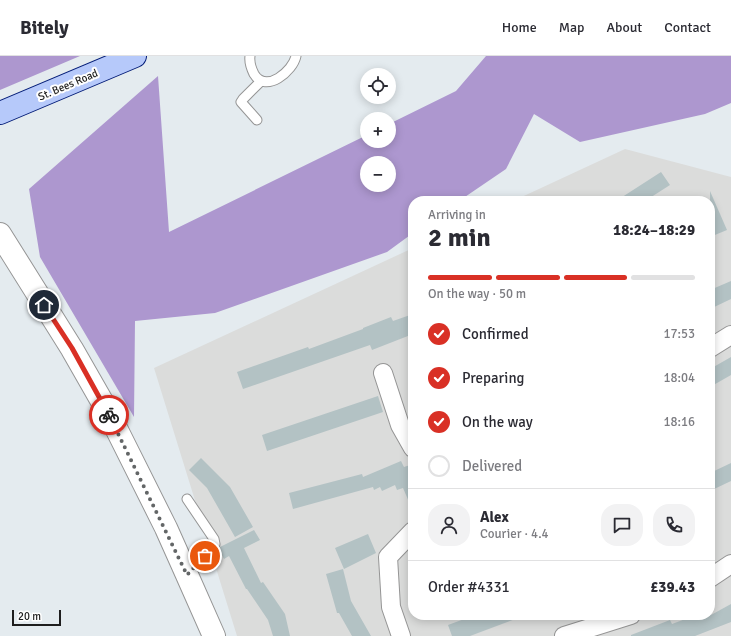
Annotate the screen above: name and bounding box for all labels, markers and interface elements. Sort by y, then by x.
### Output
text: Bitely [20,16,69,40]
text: Home [502,19,537,36]
text: Map [559,19,584,36]
text: About [606,19,642,36]
text: Contact [664,19,711,36]
street label: St. Bees Road [36,67,100,103]
map controls [360,68,396,192]
button: locate [360,68,396,104]
button: + [360,112,396,148]
button: − [360,156,396,192]
text: Arriving in [428,207,486,223]
text: 18:24–18:29 [613,221,695,239]
text: 2 min [428,222,491,254]
text: On the way · 50 m [428,286,526,302]
pin [27,288,61,322]
icon: home [33,294,55,316]
icon: check [428,323,450,345]
text: Confirmed [462,325,529,343]
text: 17:53 [663,326,695,342]
icon: check [428,367,450,389]
text: Preparing [462,369,525,387]
text: 18:04 [663,370,695,386]
courier [89,395,129,435]
icon: bike [98,404,120,426]
icon: check [428,411,450,433]
text: On the way [462,413,533,431]
text: 18:16 [663,414,695,430]
text: Delivered [462,457,522,475]
button: person [428,504,470,546]
button: chat [601,504,643,546]
button: phone [653,504,695,546]
text: Alex [480,508,509,526]
text: Courier · 4.4 [480,526,549,542]
pin [188,539,222,573]
icon: bag [194,545,216,567]
text: Order #4331 [428,578,510,596]
text: £39.43 [650,578,695,596]
scale bar [12,608,61,627]
text: 20 m [18,610,41,623]

